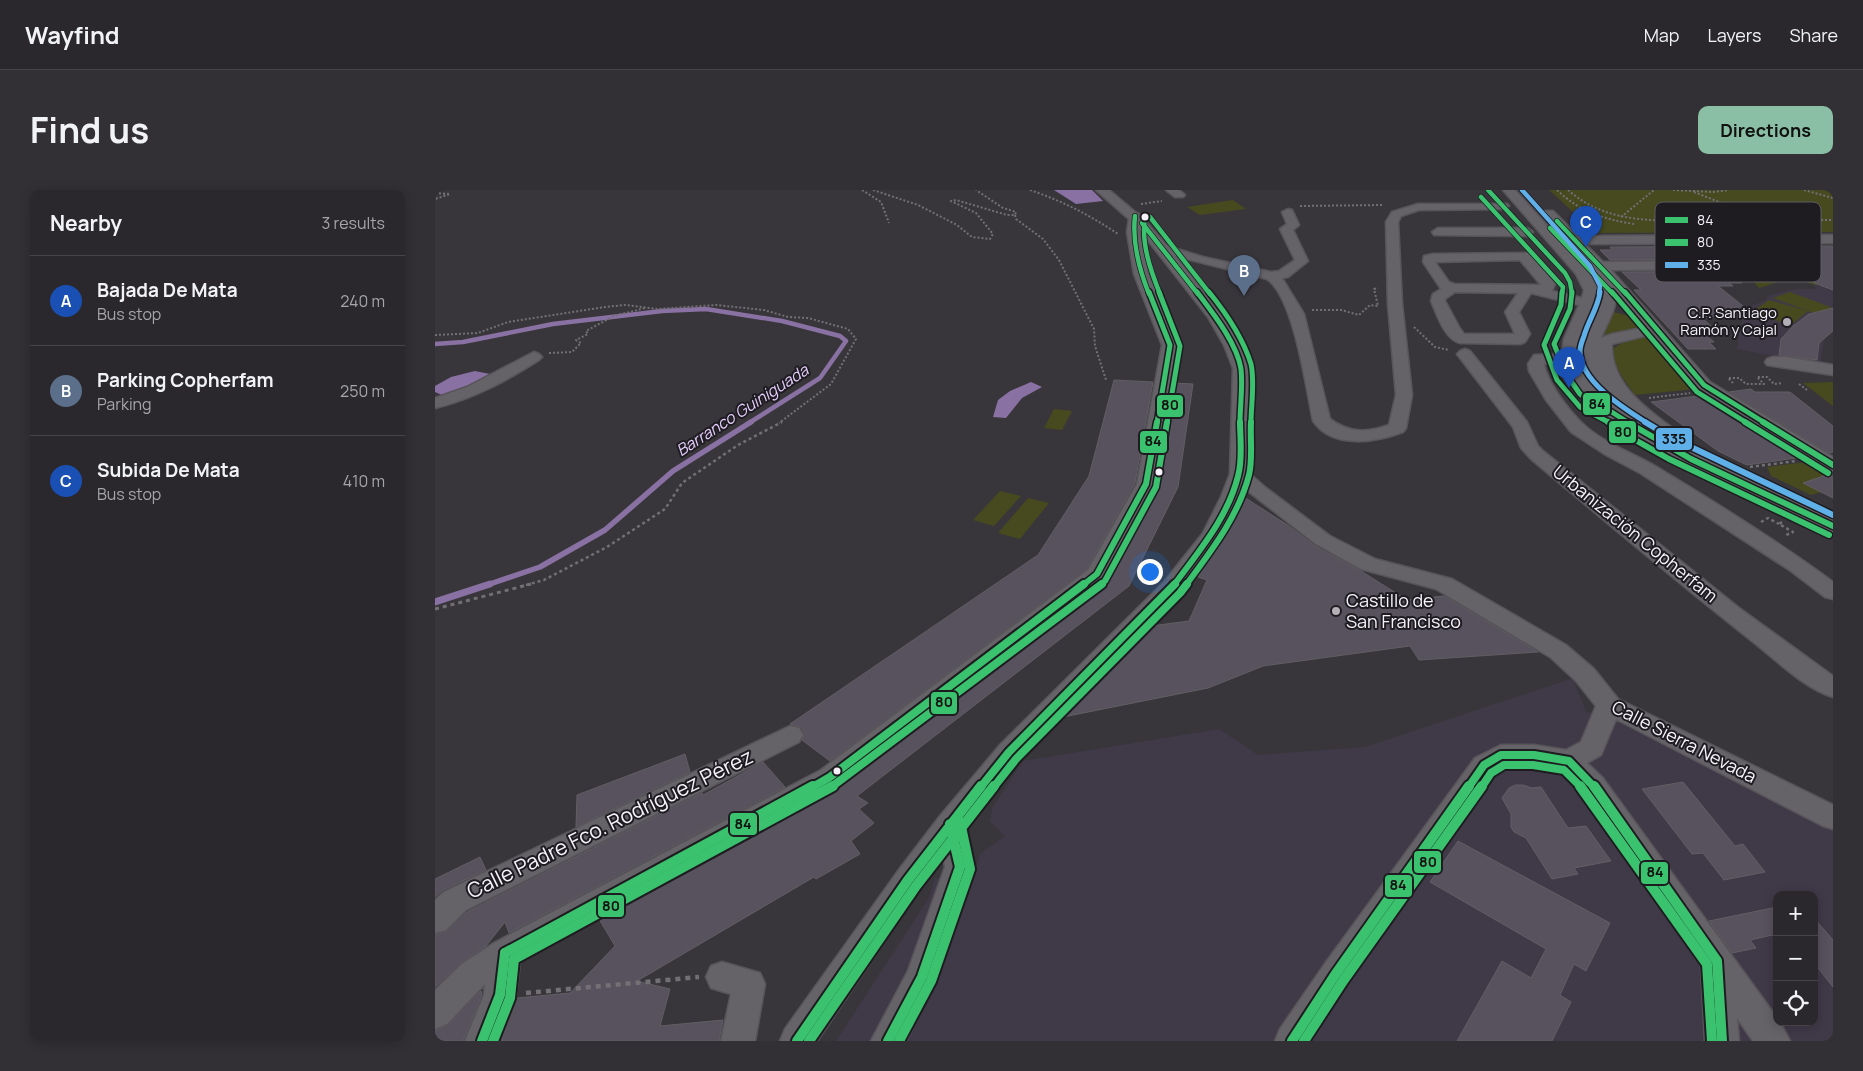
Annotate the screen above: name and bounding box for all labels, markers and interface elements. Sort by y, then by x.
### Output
text: Wayfind [25,18,120,51]
text: Map [1644,23,1679,47]
text: Layers [1707,23,1761,47]
text: Share [1789,23,1838,47]
text: Find us [30,106,149,154]
button: Directions [1698,106,1833,154]
legend [1655,202,1821,282]
pin: C [1570,206,1602,247]
text: Nearby [50,209,122,237]
text: 84 [1697,210,1713,229]
text: 3 results [322,212,385,234]
unlabelled marker [1140,212,1150,222]
text: 80 [1697,232,1714,251]
pin: B [1228,255,1260,296]
text: 335 [1697,255,1721,274]
text: Bajada De Mata [97,277,238,303]
text: A [61,290,71,312]
text: 240 m [340,290,385,312]
place label: C.P. Santiago Ramón y Cajal [1680,302,1777,340]
text: Bus stop [97,303,161,325]
marker: C.P. Santiago Ramón y Cajal [1781,316,1793,328]
pin: A [1553,347,1585,388]
water label: Barranco Guiniguada [672,358,813,461]
text: Parking Copherfam [97,367,274,393]
text: B [61,380,71,402]
text: 250 m [340,380,385,402]
line badge: 84 [1582,392,1611,416]
text: Parking [97,393,152,415]
line badge: 80 [1156,394,1184,418]
text: 84 [1588,394,1606,413]
text: 80 [1161,395,1179,414]
line badge: 80 [1608,420,1637,444]
text: 80 [1614,422,1632,441]
line badge: 335 [1655,427,1693,451]
text: 335 [1662,429,1686,448]
line badge: 84 [1139,430,1168,454]
text: 84 [1144,431,1162,450]
text: Subida De Mata [97,457,240,483]
street label: Urbanización Copherfam [1548,459,1723,607]
unlabelled marker [1154,467,1164,477]
text: C [60,470,72,492]
text: 410 m [343,470,385,492]
text: Bus stop [97,483,161,505]
your location [1137,559,1163,585]
place label: Castillo de San Francisco [1346,588,1461,633]
marker: Castillo de San Francisco [1330,605,1342,617]
line badge: 80 [930,691,958,715]
text: 80 [935,692,953,711]
street label: Calle Sierra Nevada [1608,694,1761,788]
street label: Calle Padre Fco. Rodríguez Pérez [462,741,757,905]
unlabelled marker [832,766,842,776]
line badge: 84 [729,812,758,836]
text: 84 [734,814,752,833]
line badge: 80 [1413,850,1442,874]
text: 80 [1419,852,1437,871]
line badge: 84 [1640,861,1669,885]
text: 84 [1646,862,1664,881]
line badge: 84 [1384,874,1413,898]
text: 84 [1389,875,1407,894]
map controls [1773,891,1818,1026]
button: + [1773,891,1818,936]
line badge: 80 [597,894,625,918]
text: 80 [602,896,620,915]
button: − [1773,936,1818,981]
button: locate [1773,981,1818,1026]

